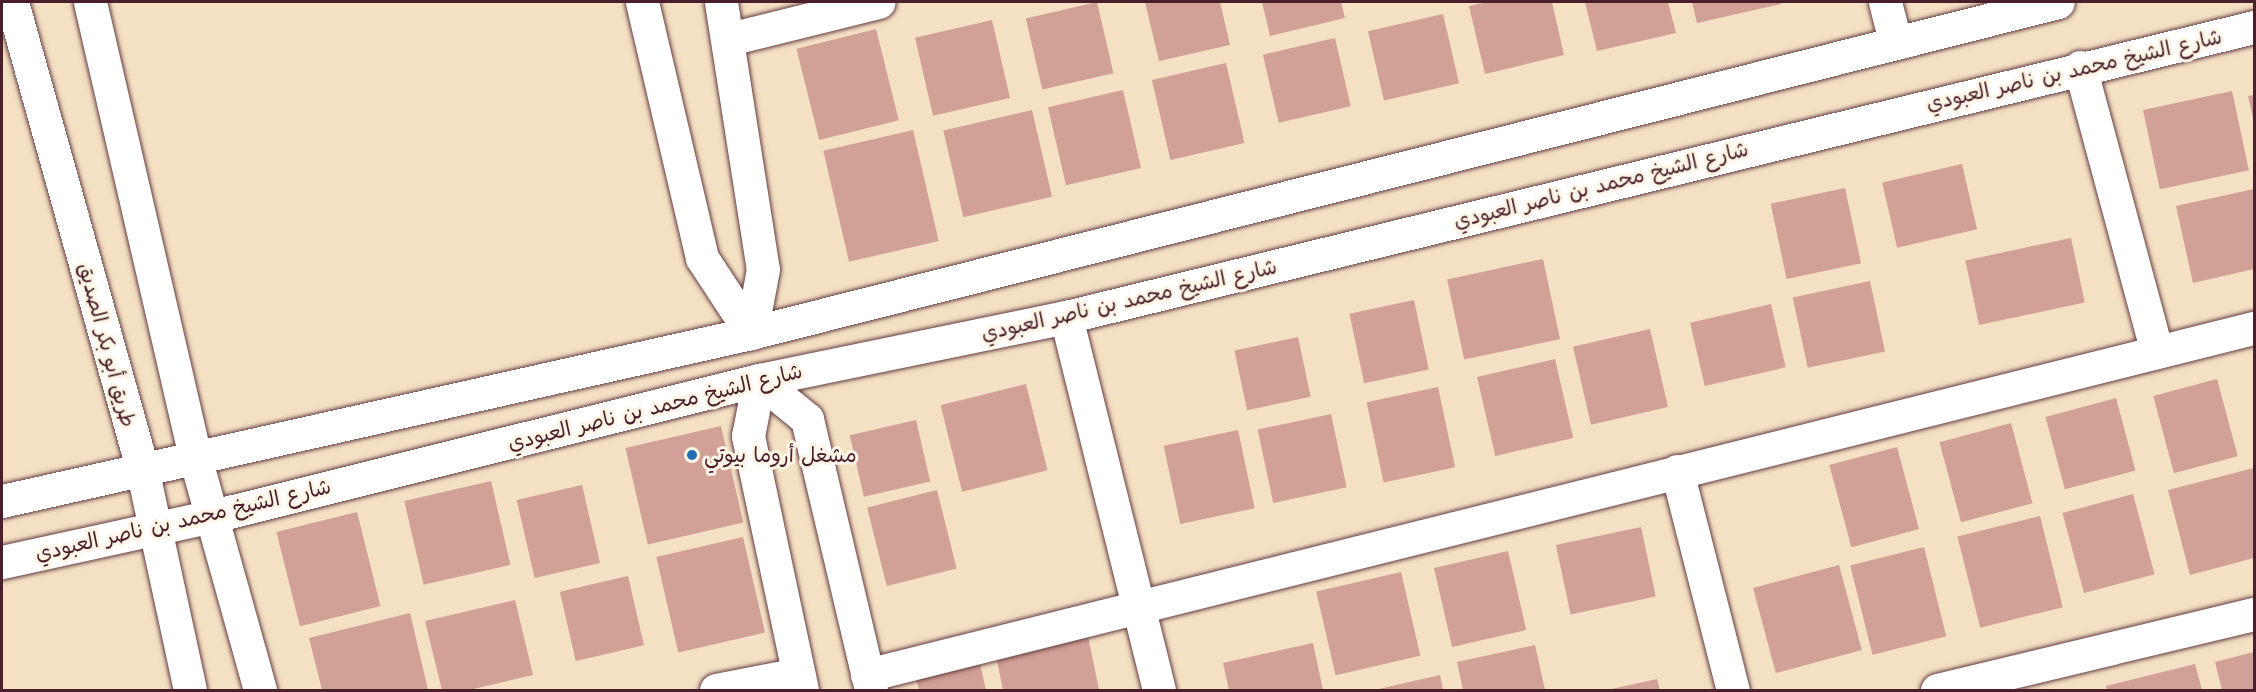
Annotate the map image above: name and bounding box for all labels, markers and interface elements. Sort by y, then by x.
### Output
street label: شارع الشيخ محمد بن ناصر العبودي [1924,24,2224,116]
street label: شارع الشيخ محمد بن ناصر العبودي [1451,136,1751,234]
street label: شارع الشيخ محمد بن ناصر العبودي [979,254,1279,346]
street label: طريق أبو بكر الصديق [73,260,141,430]
street label: شارع الشيخ محمد بن ناصر العبودي [505,358,805,456]
place label: مشغل أروما بيوتي [704,442,857,468]
marker: مشغل أروما بيوتي [685,448,699,462]
street label: شارع الشيخ محمد بن ناصر العبودي [33,474,333,566]

